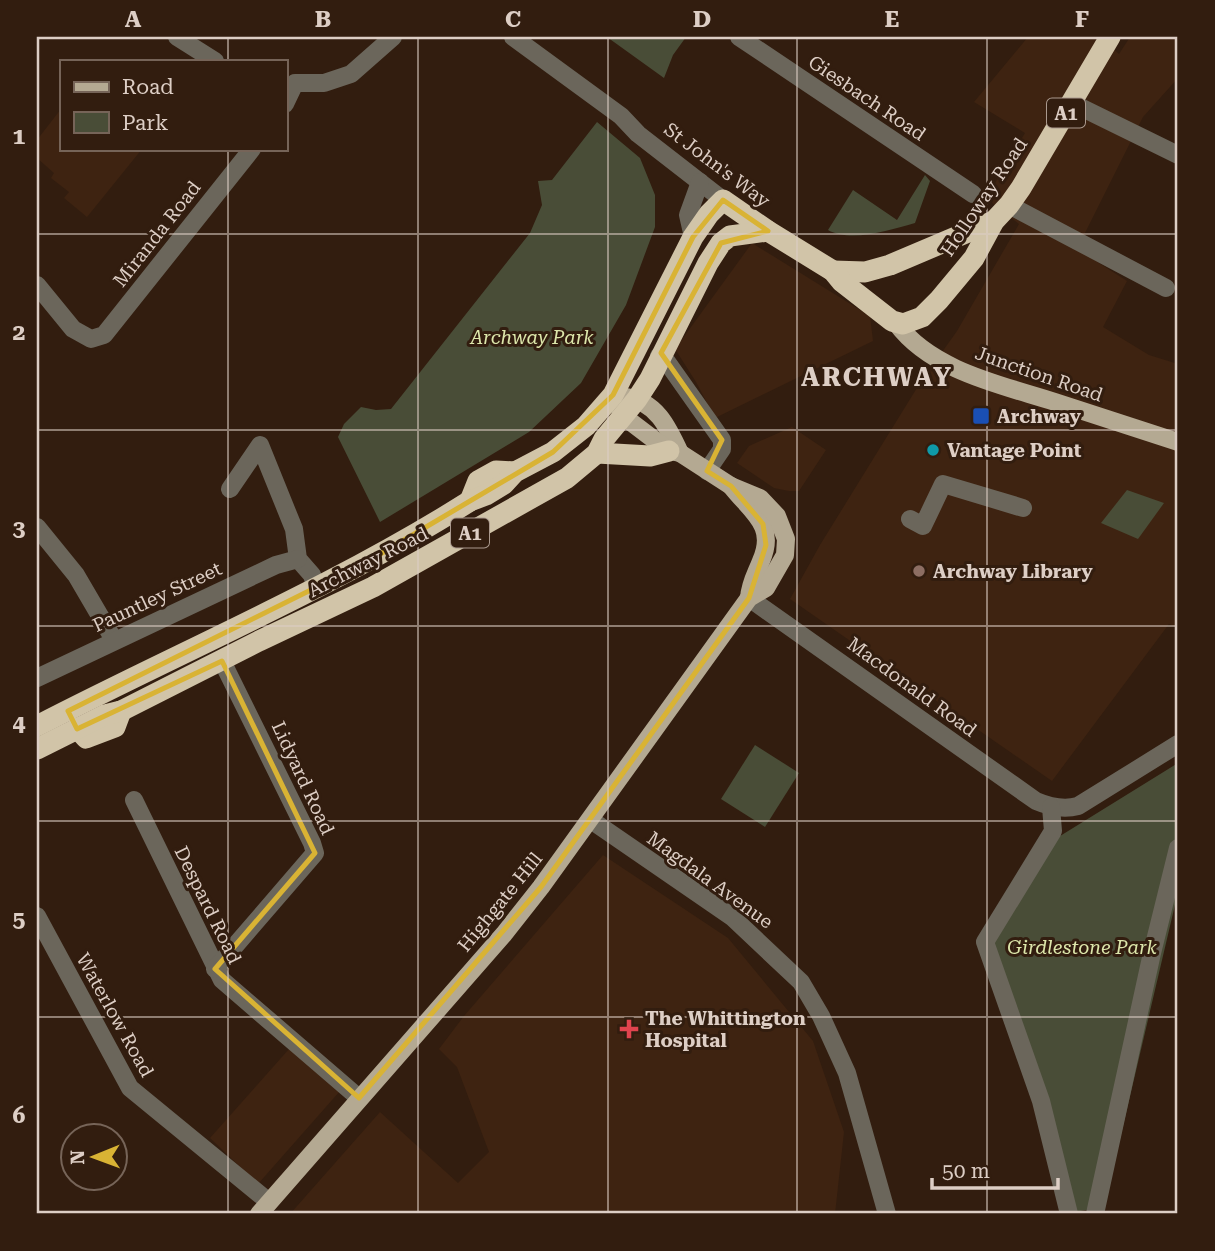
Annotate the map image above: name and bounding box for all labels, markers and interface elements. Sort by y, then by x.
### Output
text: A [125,6,142,33]
text: B [315,6,331,33]
text: C [505,6,521,33]
text: D [693,6,711,33]
text: E [885,6,899,33]
text: F [1075,6,1089,33]
street label: Giesbach Road [804,50,930,146]
legend [60,60,287,150]
text: Road [122,75,174,99]
road number: A1 [1047,98,1085,128]
text: Park [122,111,168,135]
street label: St John's Way [660,118,775,213]
text: 1 [13,123,26,150]
street label: Holloway Road [936,133,1032,261]
street label: Miranda Road [108,176,206,292]
text: 2 [13,319,25,346]
park label: Archway Park [469,326,594,349]
street label: Junction Road [972,341,1106,407]
district label: ARCHWAY [801,362,953,392]
place label: Archway [997,405,1081,428]
marker: Archway [971,406,991,426]
place label: Vantage Point [947,439,1082,462]
marker: Vantage Point [925,442,941,458]
text: 3 [13,515,26,542]
road number: A1 [451,518,489,548]
street label: Archway Road [304,522,432,602]
street label: Pauntley Street [89,557,225,637]
place label: Archway Library [933,560,1093,583]
marker: Archway Library [911,563,927,579]
street label: Macdonald Road [843,632,981,742]
text: 4 [13,710,26,737]
street label: Lidyard Road [267,718,339,838]
street label: Magdala Avenue [643,827,777,933]
street label: Despard Road [170,842,246,968]
street label: Highgate Hill [453,848,547,956]
text: 5 [13,906,26,933]
park label: Girdlestone Park [1007,936,1157,959]
street label: Waterlow Road [71,949,159,1081]
place label: The Whittington Hospital [645,1007,806,1052]
marker: The Whittington Hospital [619,1019,639,1039]
text: 6 [13,1102,26,1129]
north arrow [60,1122,130,1192]
scale bar [932,1146,1058,1190]
text: N [66,1149,89,1165]
text: 50 m [942,1159,990,1183]

